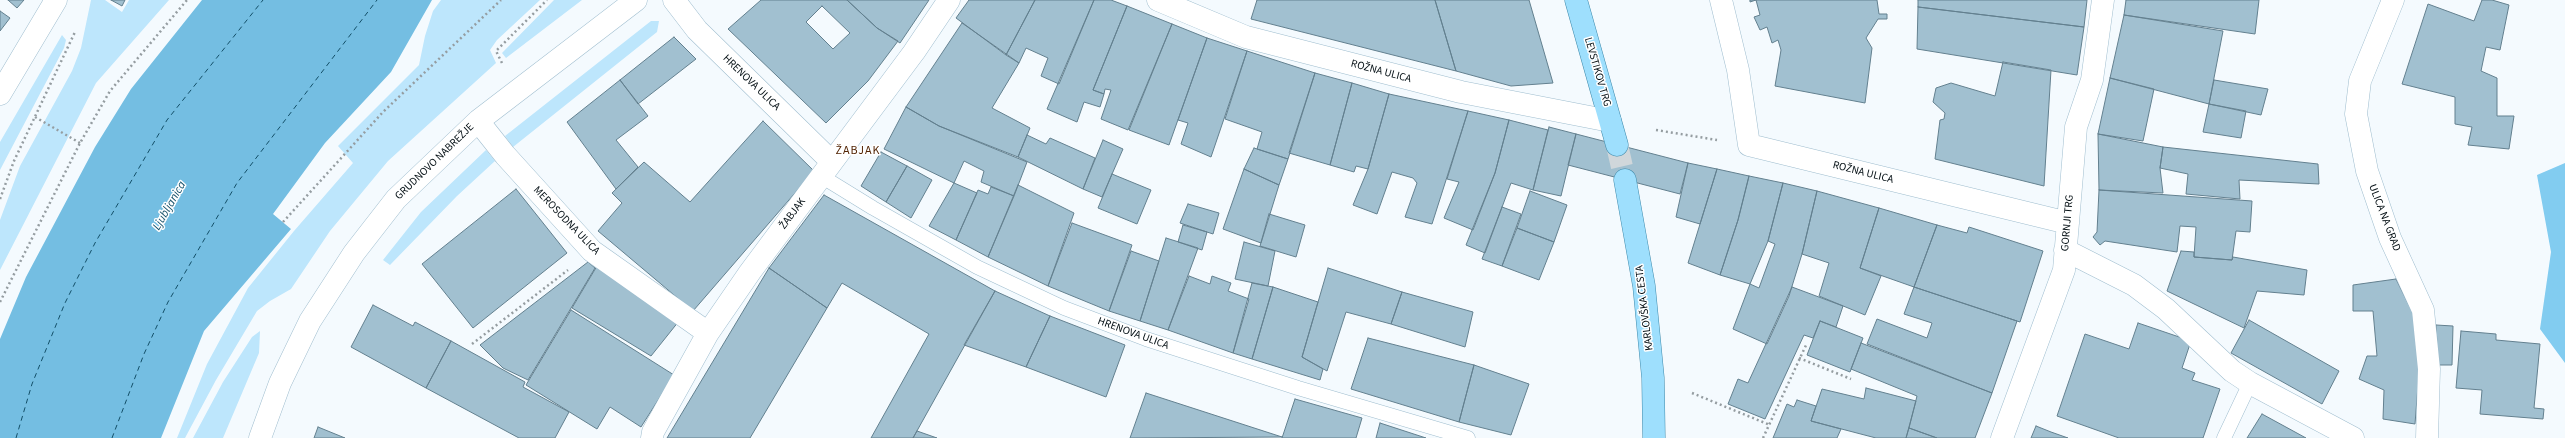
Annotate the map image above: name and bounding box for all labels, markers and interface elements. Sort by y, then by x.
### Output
street label: LEVSTIKOV TRG [1581,36,1613,108]
street label: HRENOVA ULICA [720,52,782,114]
street label: ROŽNA ULICA [1349,58,1413,86]
street label: GRUDNOVO NABREŽJE [393,121,477,203]
district label: ŽABJAK [836,144,880,158]
street label: ROŽNA ULICA [1831,159,1895,187]
water label: Ljubljanica [150,179,190,233]
street label: ULICA NA GRAD [2365,183,2403,253]
street label: MEROSODNA ULICA [530,184,602,258]
street label: GORNJI TRG [2059,194,2077,252]
street label: ŽABJAK [777,196,809,232]
street label: KARLOVŠKA CESTA [1633,265,1657,351]
street label: HRENOVA ULICA [1096,315,1170,353]

